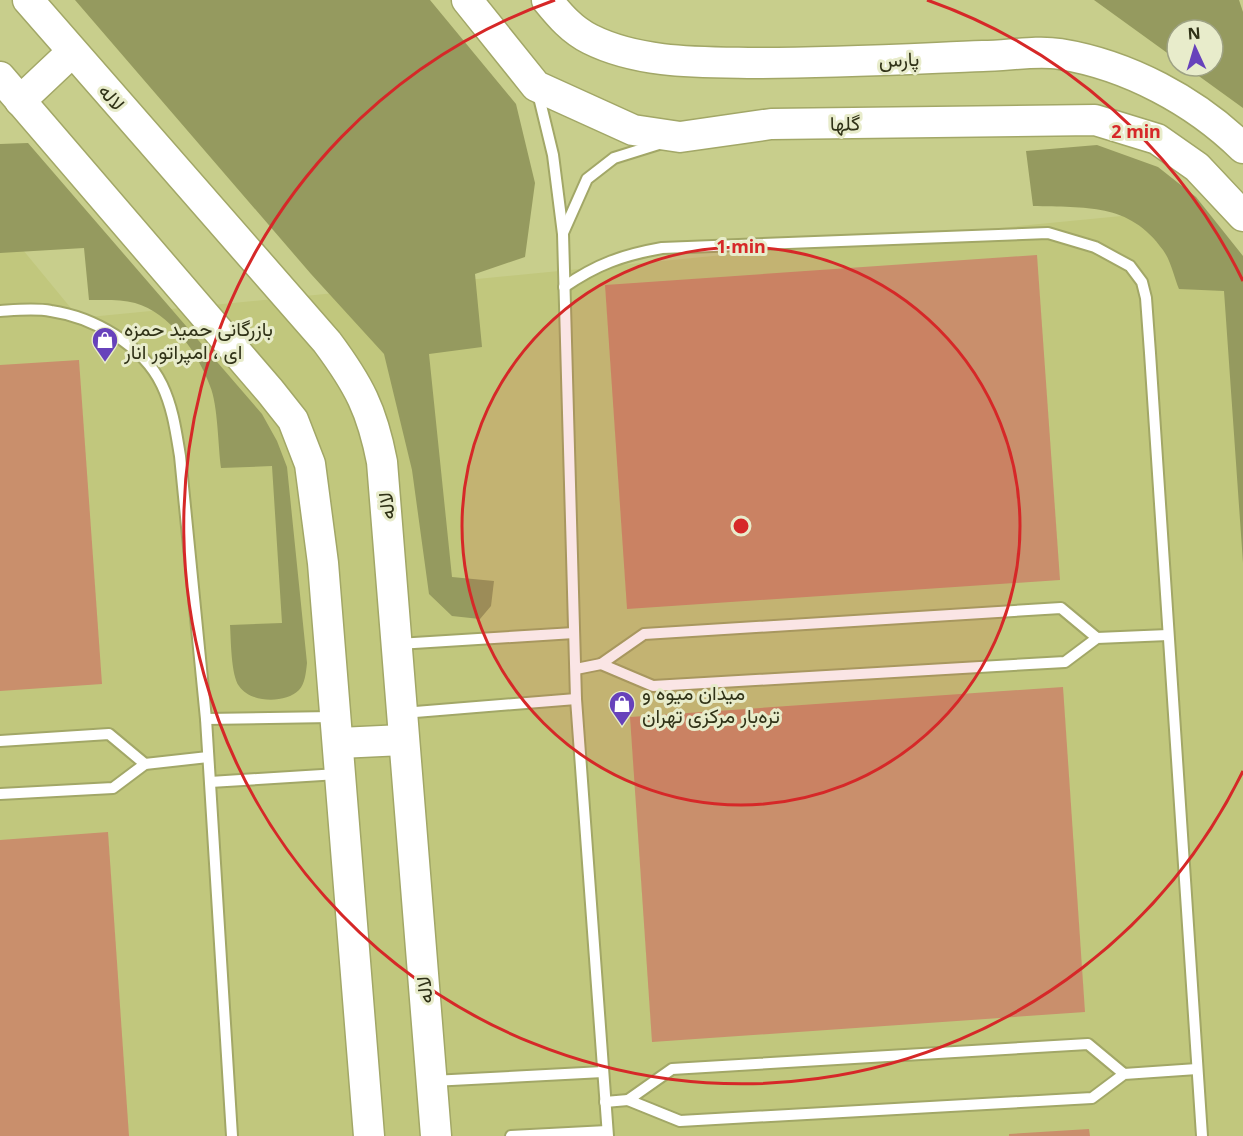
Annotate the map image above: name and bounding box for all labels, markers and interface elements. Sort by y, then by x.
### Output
north arrow [1165,18,1225,78]
text: N [1187,22,1201,44]
street label: پارس [878,45,920,74]
street label: لاله [93,78,131,116]
street label: گلها [830,109,861,137]
text: 2 min [1111,119,1161,143]
text: 1 min [716,234,766,258]
place label: بازرگانی حمید حمزه ای ، امپراتور انار [123,315,273,366]
shop icon: بازرگانی حمید حمزه ای ، امپراتور انار [90,325,120,363]
street label: لاله [371,491,401,521]
centre of rings [731,516,751,536]
place label: میدان میوه و تره‌بار مرکزی تهران [642,679,780,729]
shop icon: میدان میوه و تره‌بار مرکزی تهران [607,689,637,727]
street label: لاله [409,975,439,1005]

